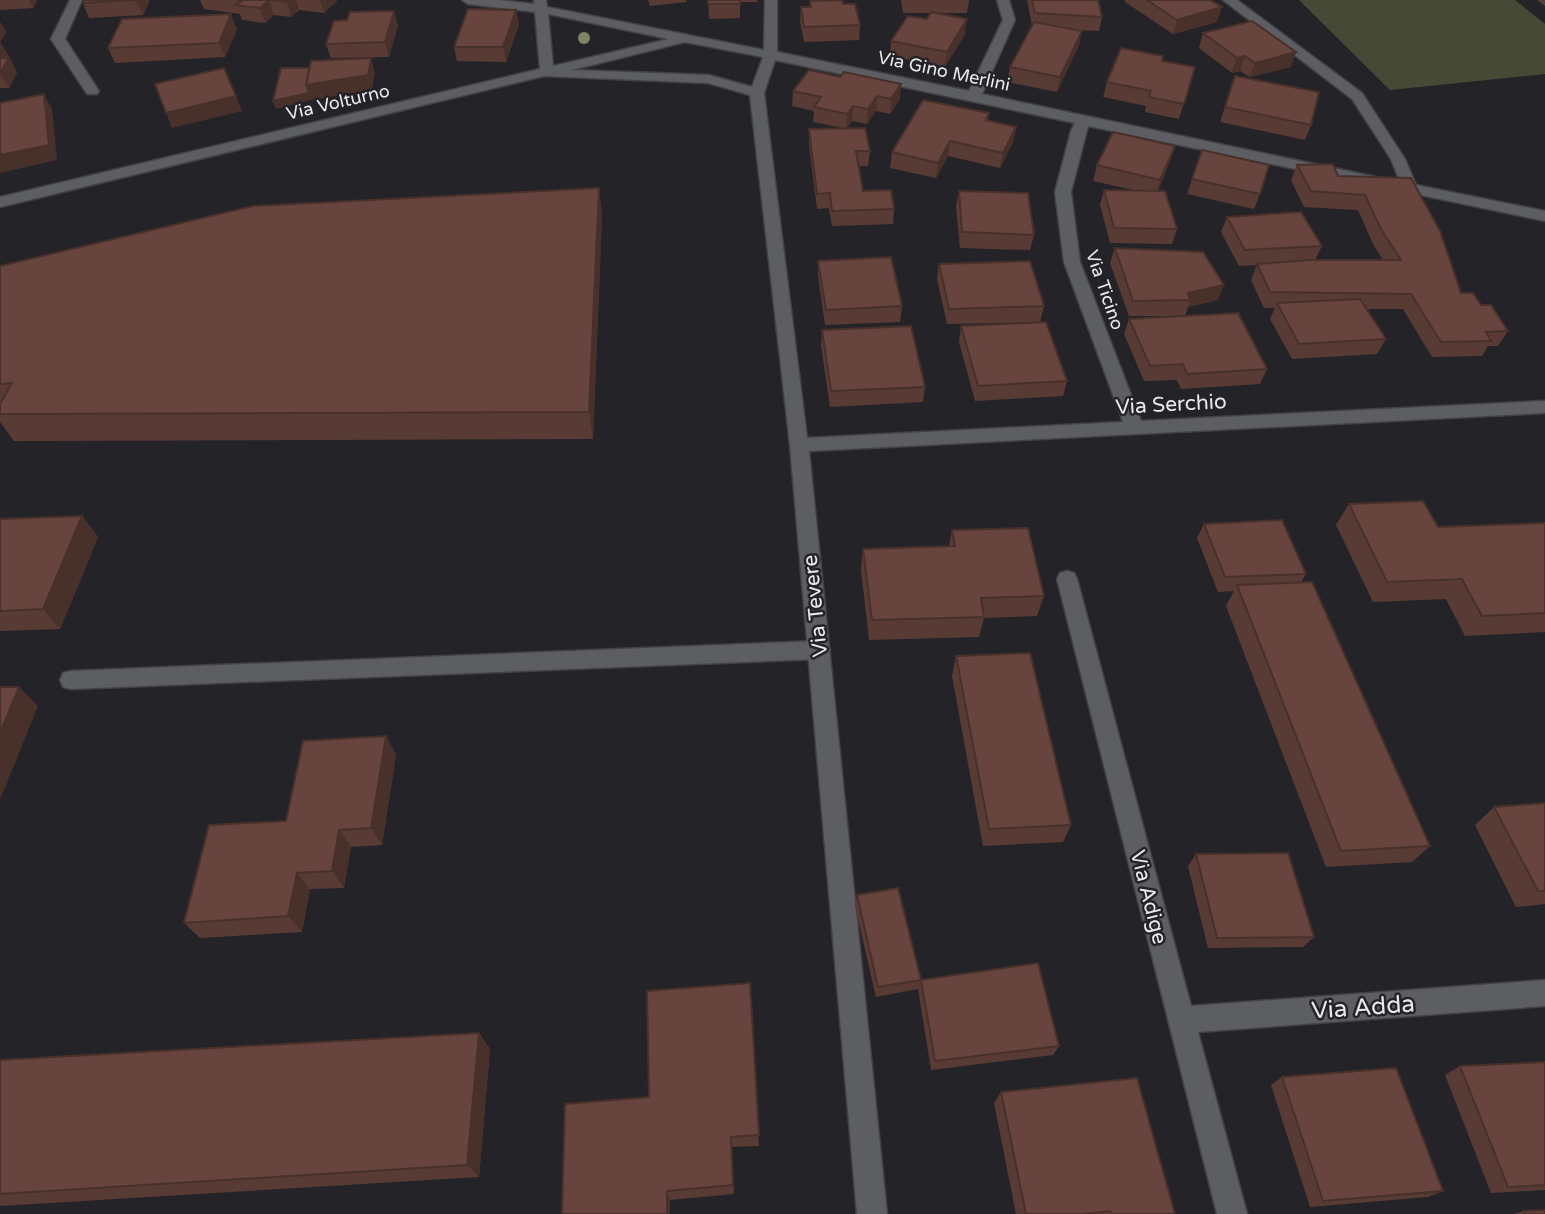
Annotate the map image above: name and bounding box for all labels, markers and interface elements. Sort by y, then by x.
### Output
street label: Via Gino Merlini [876,46,1012,96]
street label: Via Volturno [284,79,392,125]
street label: Via Ticino [1081,247,1129,333]
street label: Via Serchio [1115,389,1227,420]
street label: Via Tevere [798,554,833,658]
street label: Via Adige [1125,848,1172,947]
street label: Via Adda [1310,989,1416,1026]

